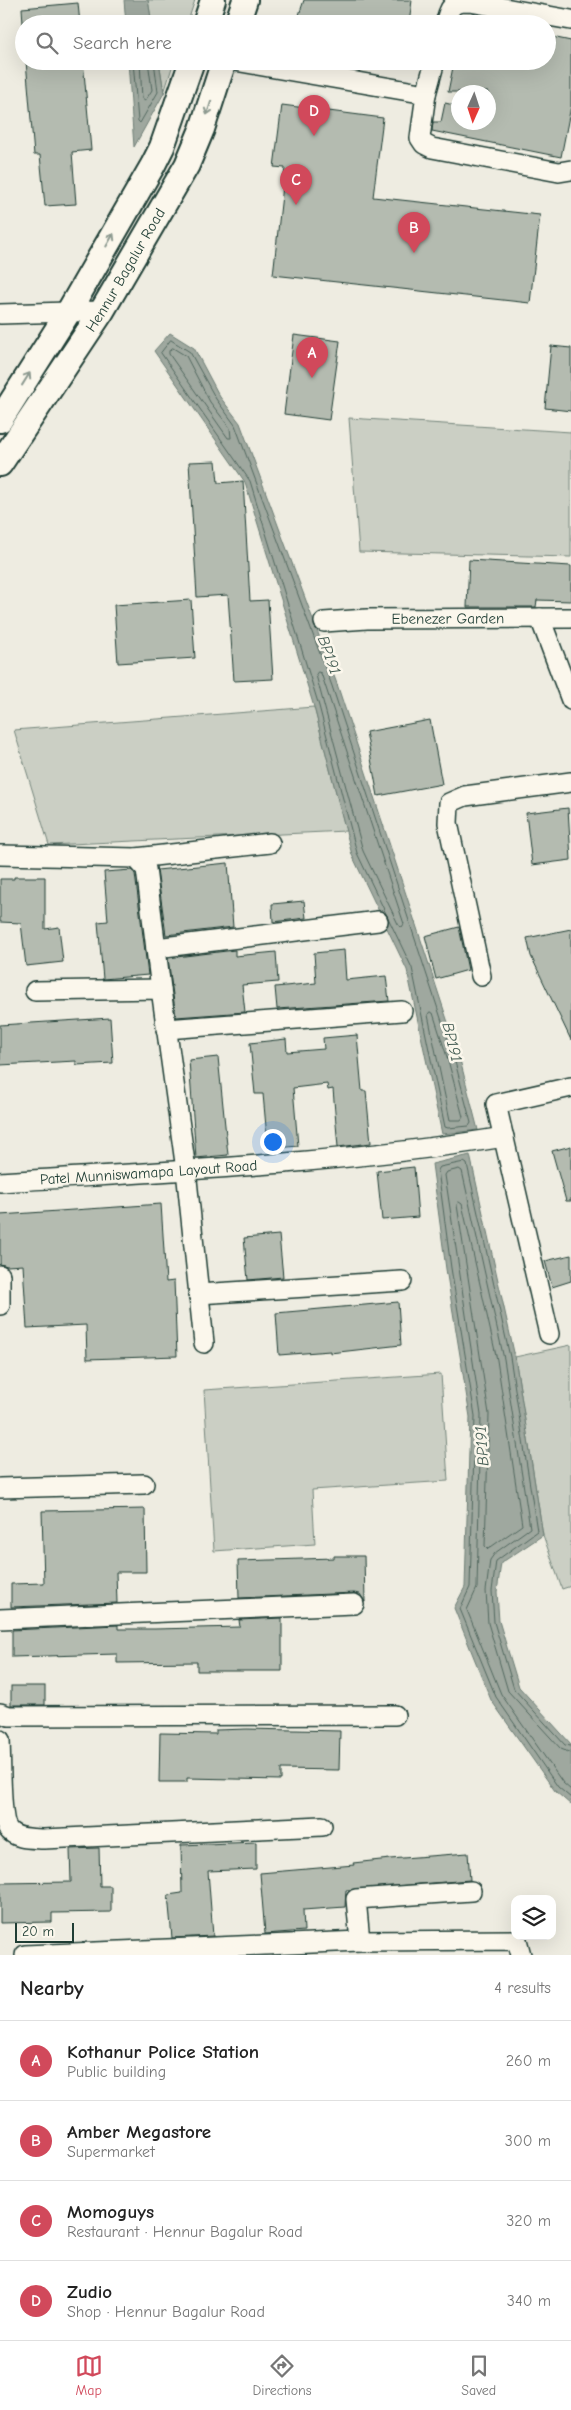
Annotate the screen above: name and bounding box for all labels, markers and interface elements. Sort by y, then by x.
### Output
search box [15,15,556,70]
icon: search [33,29,61,57]
text: Search here [73,32,172,54]
north arrow [451,85,496,130]
pin: D [298,95,330,136]
one-way arrow [204,99,214,115]
pin: C [280,164,312,205]
street label: Hennur Bagalur Road [82,205,169,335]
pin: B [398,212,430,253]
one-way arrow [106,233,116,248]
pin: A [296,337,328,378]
one-way arrow [21,372,31,386]
street label: Ebenezer Garden [391,609,504,628]
water label: BP191 [314,633,344,677]
water label: BP191 [438,1020,466,1064]
your location [260,1129,286,1155]
street label: Patel Munniswamapa Layout Road [39,1156,258,1188]
water label: BP191 [472,1425,492,1467]
map controls [511,1895,556,1940]
button: layers [511,1895,556,1940]
scale bar [15,1920,74,1943]
text: 20 m [22,1923,54,1940]
text: Nearby [20,1976,84,2000]
text: 4 results [494,1979,551,1997]
text: Kothanur Police Station [67,2041,259,2063]
text: A [32,2052,40,2070]
text: 260 m [506,2052,551,2070]
text: Public building [67,2063,166,2081]
text: Amber Megastore [67,2121,211,2143]
text: B [31,2132,41,2150]
text: 300 m [505,2132,551,2150]
text: Supermarket [67,2143,155,2161]
text: Momoguys [67,2201,154,2223]
text: C [31,2212,41,2230]
text: 320 m [506,2212,551,2230]
text: Restaurant · Hennur Bagalur Road [67,2223,303,2241]
text: Zudio [67,2281,112,2303]
text: D [31,2292,41,2310]
text: 340 m [507,2292,551,2310]
text: Shop · Hennur Bagalur Road [67,2303,265,2321]
tab: Map [75,2352,103,2399]
tab: Directions [252,2352,312,2399]
tab: Saved [461,2352,496,2399]

